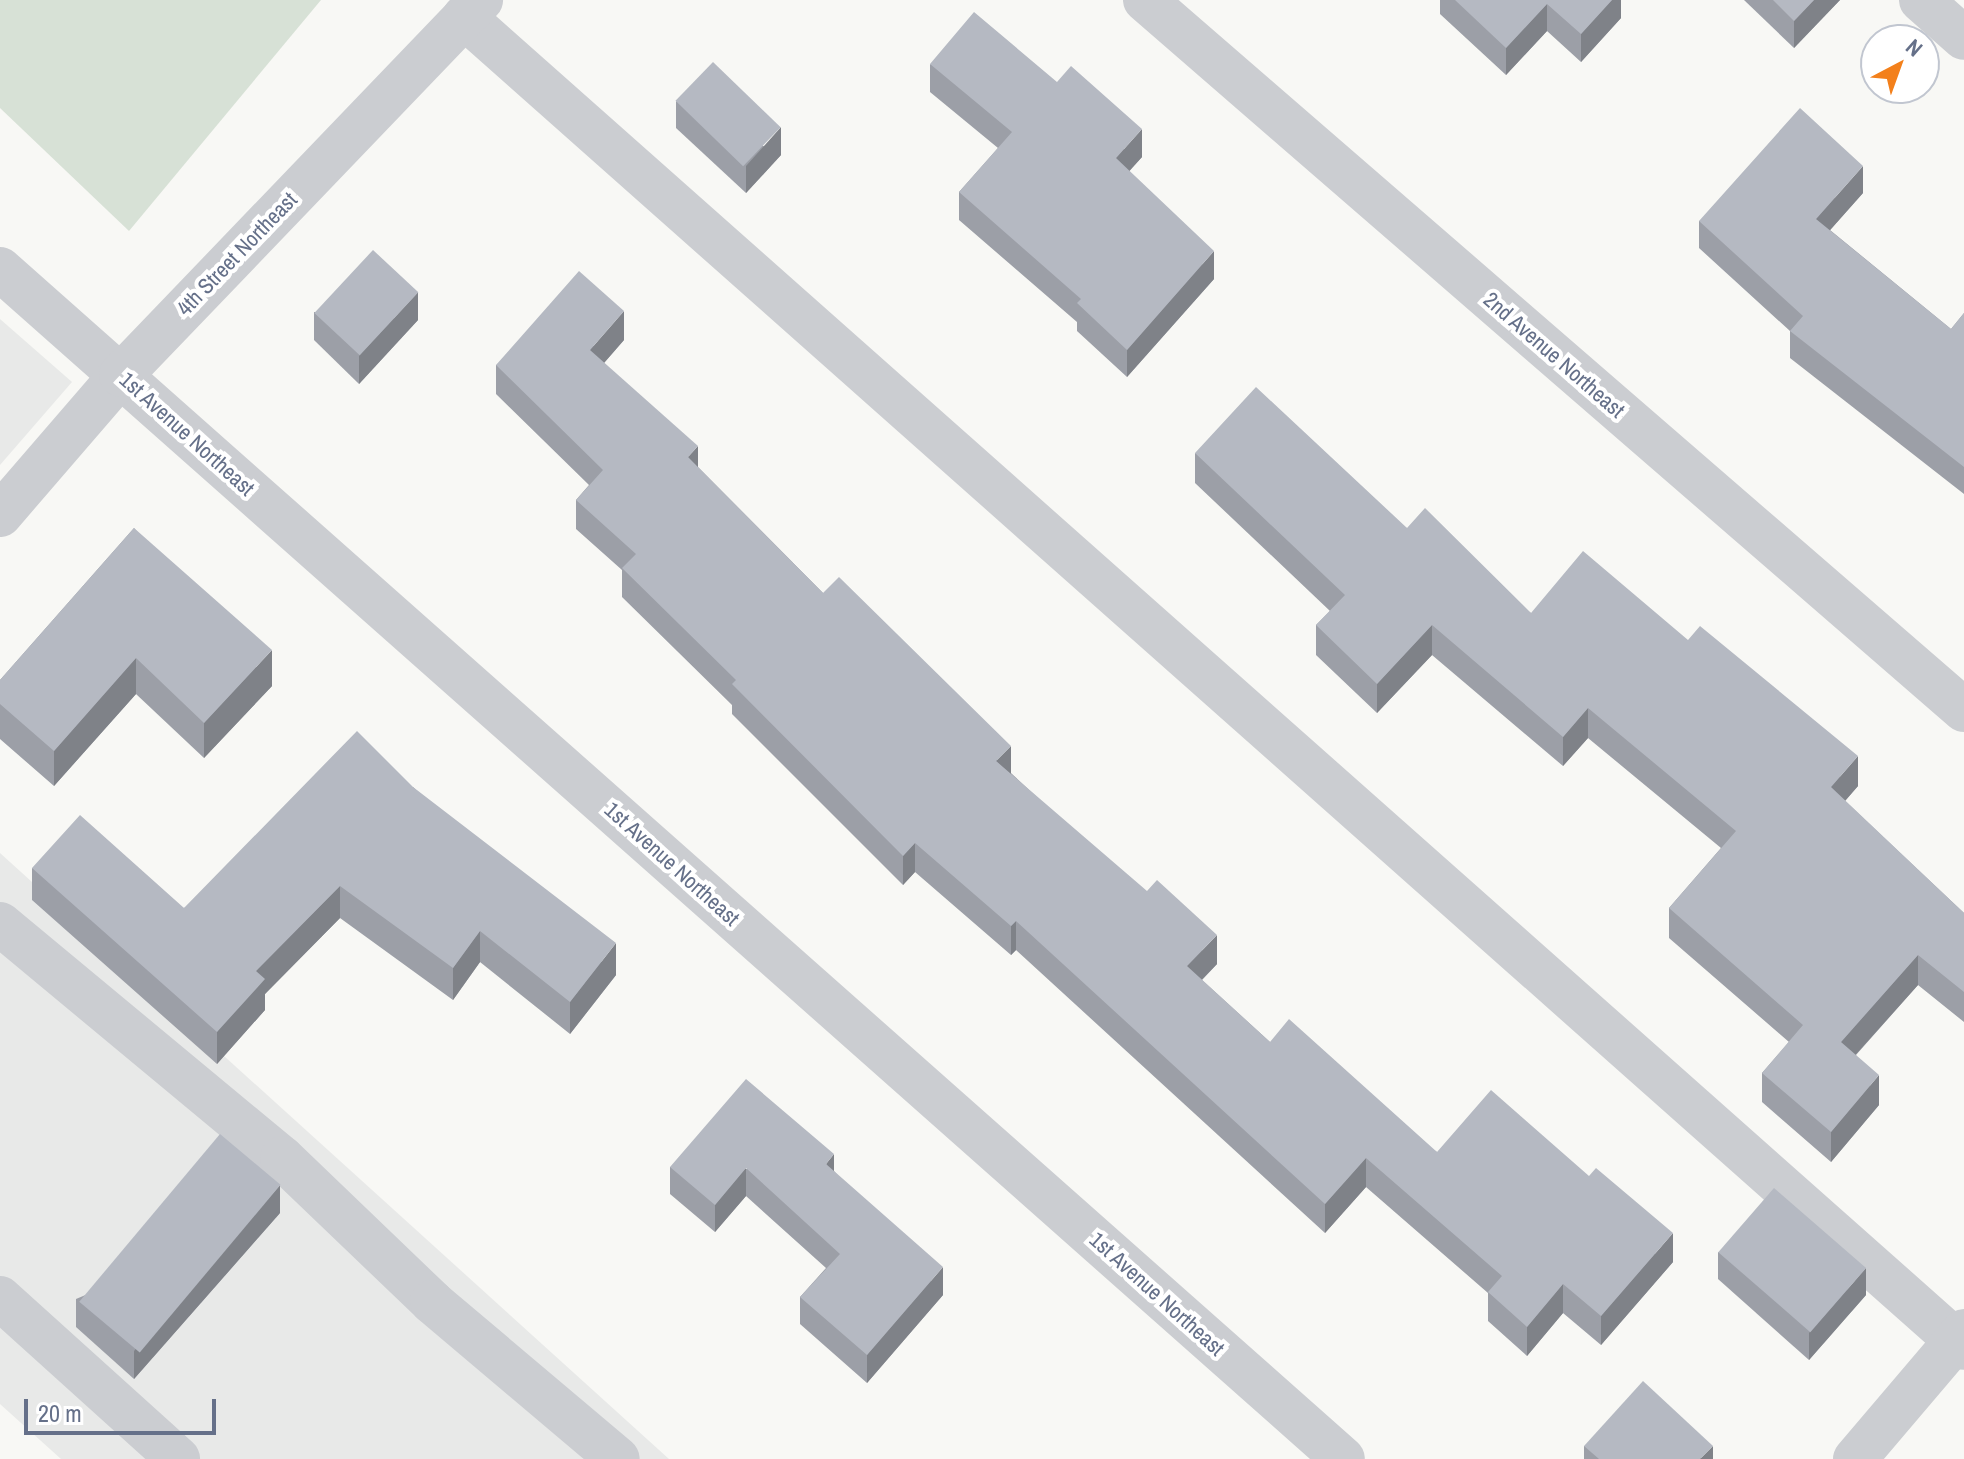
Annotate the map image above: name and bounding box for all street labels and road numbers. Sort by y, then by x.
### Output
street label: 4th Street Northeast [171,187,303,321]
street label: 2nd Avenue Northeast [1478,286,1630,424]
street label: 1st Avenue Northeast [114,366,260,502]
street label: 1st Avenue Northeast [599,796,745,932]
street label: 1st Avenue Northeast [1084,1226,1230,1362]

